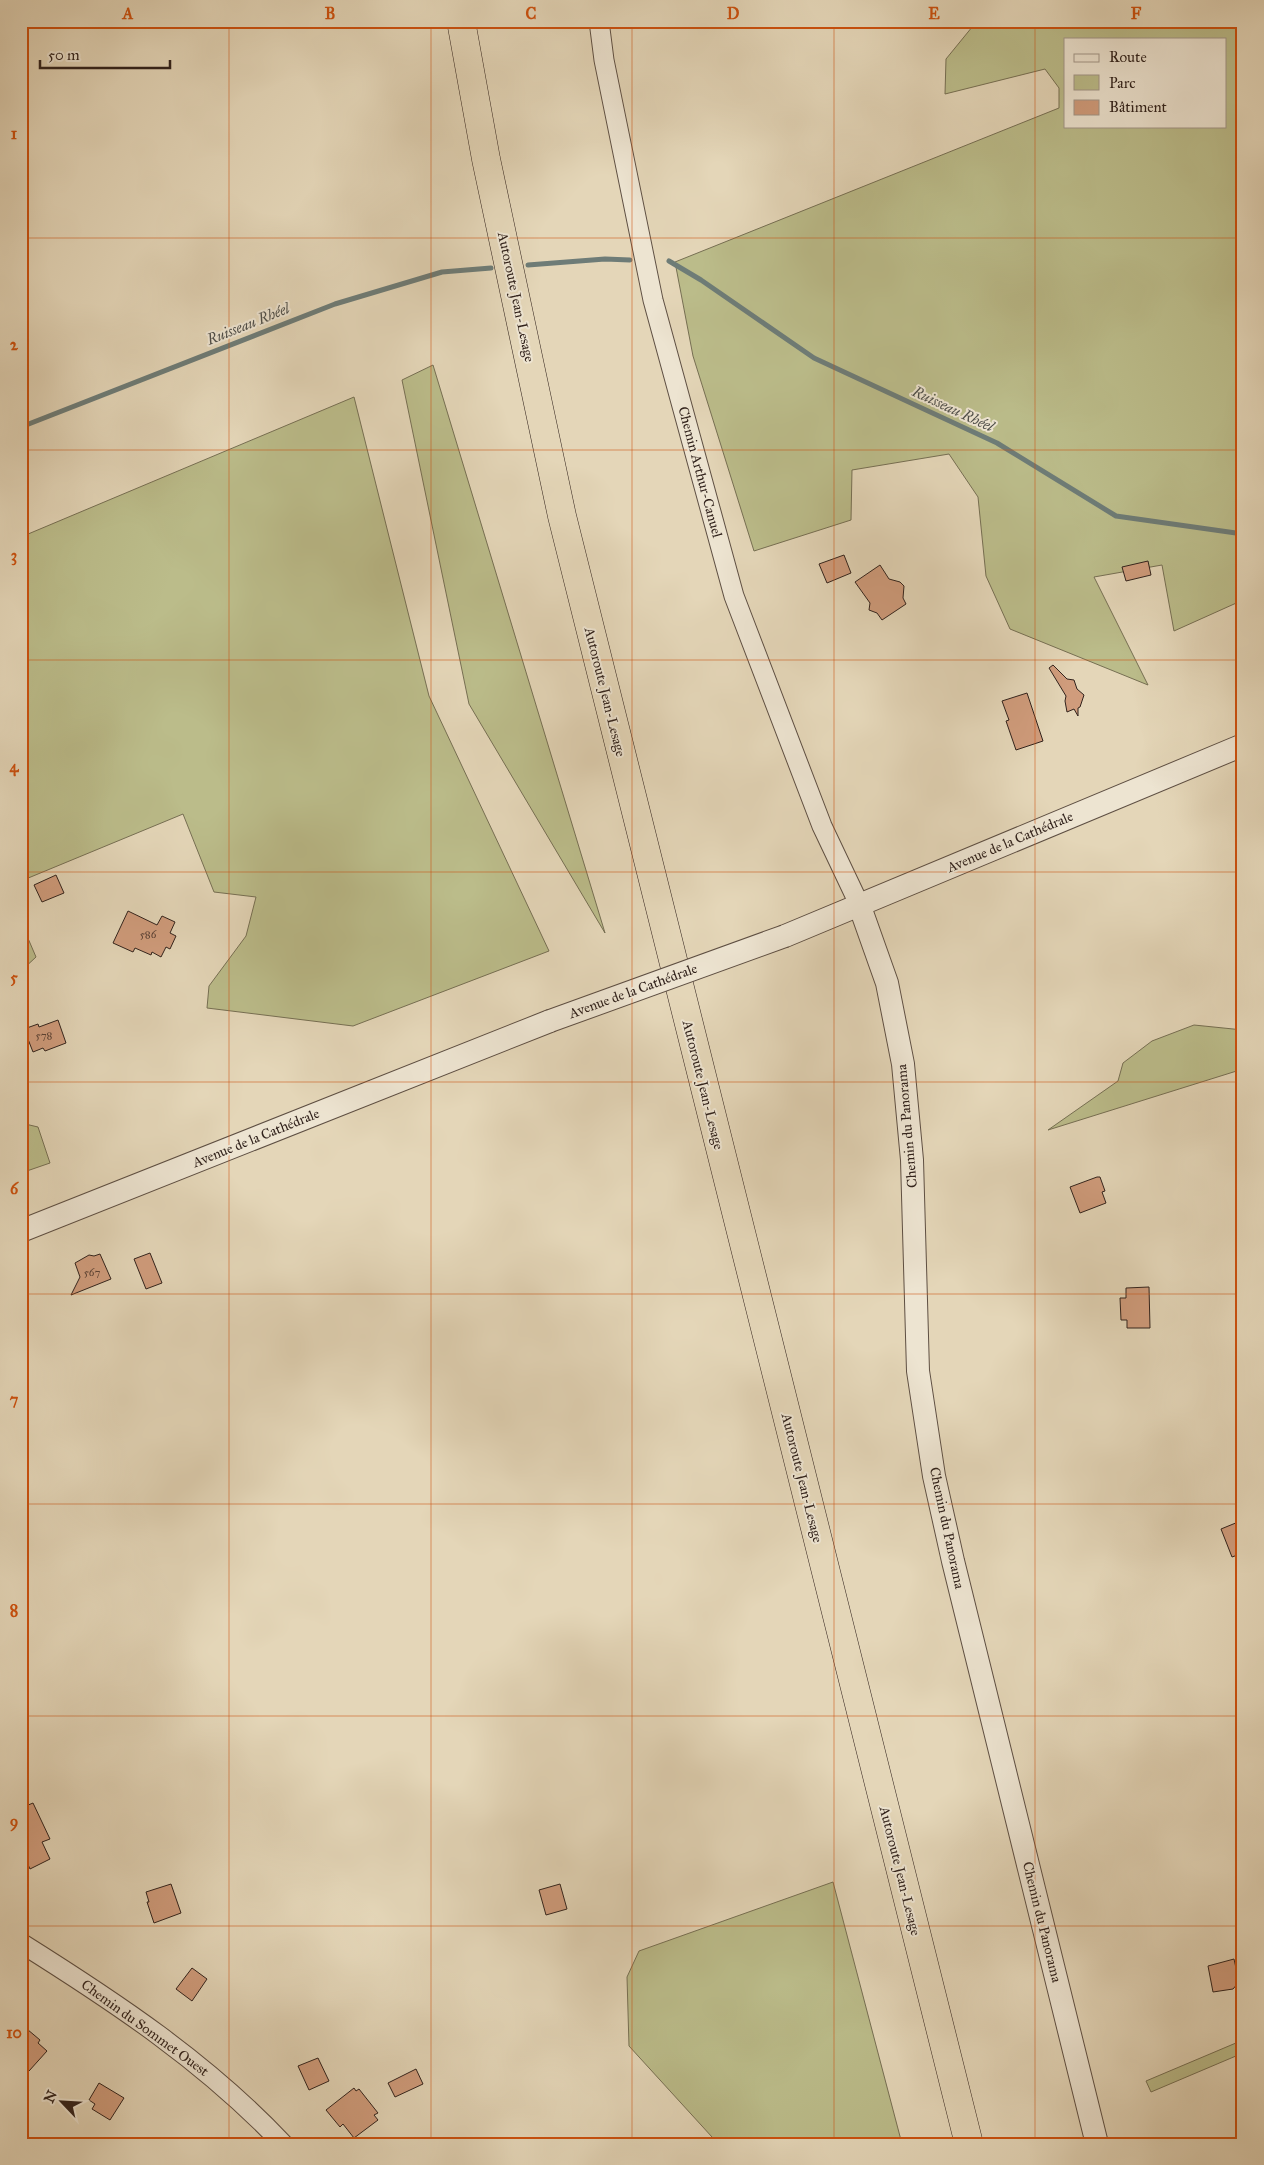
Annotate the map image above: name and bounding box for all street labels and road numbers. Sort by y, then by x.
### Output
street label: Autoroute Jean-Lesage [493,229,538,364]
street label: Chemin Arthur-Canuel [674,405,726,540]
street label: Autoroute Jean-Lesage [580,625,629,759]
street label: Avenue de la Cathédrale [943,808,1076,877]
street label: Avenue de la Cathédrale [566,960,700,1022]
street label: Autoroute Jean-Lesage [678,1018,727,1152]
street label: Chemin du Panorama [893,1063,921,1189]
street label: Avenue de la Cathédrale [189,1105,322,1172]
street label: Autoroute Jean-Lesage [777,1411,826,1545]
street label: Chemin du Panorama [926,1466,968,1590]
street label: Autoroute Jean-Lesage [875,1804,924,1938]
street label: Chemin du Panorama [1019,1860,1065,1984]
street label: Chemin du Sommet Ouest [78,1976,212,2080]

